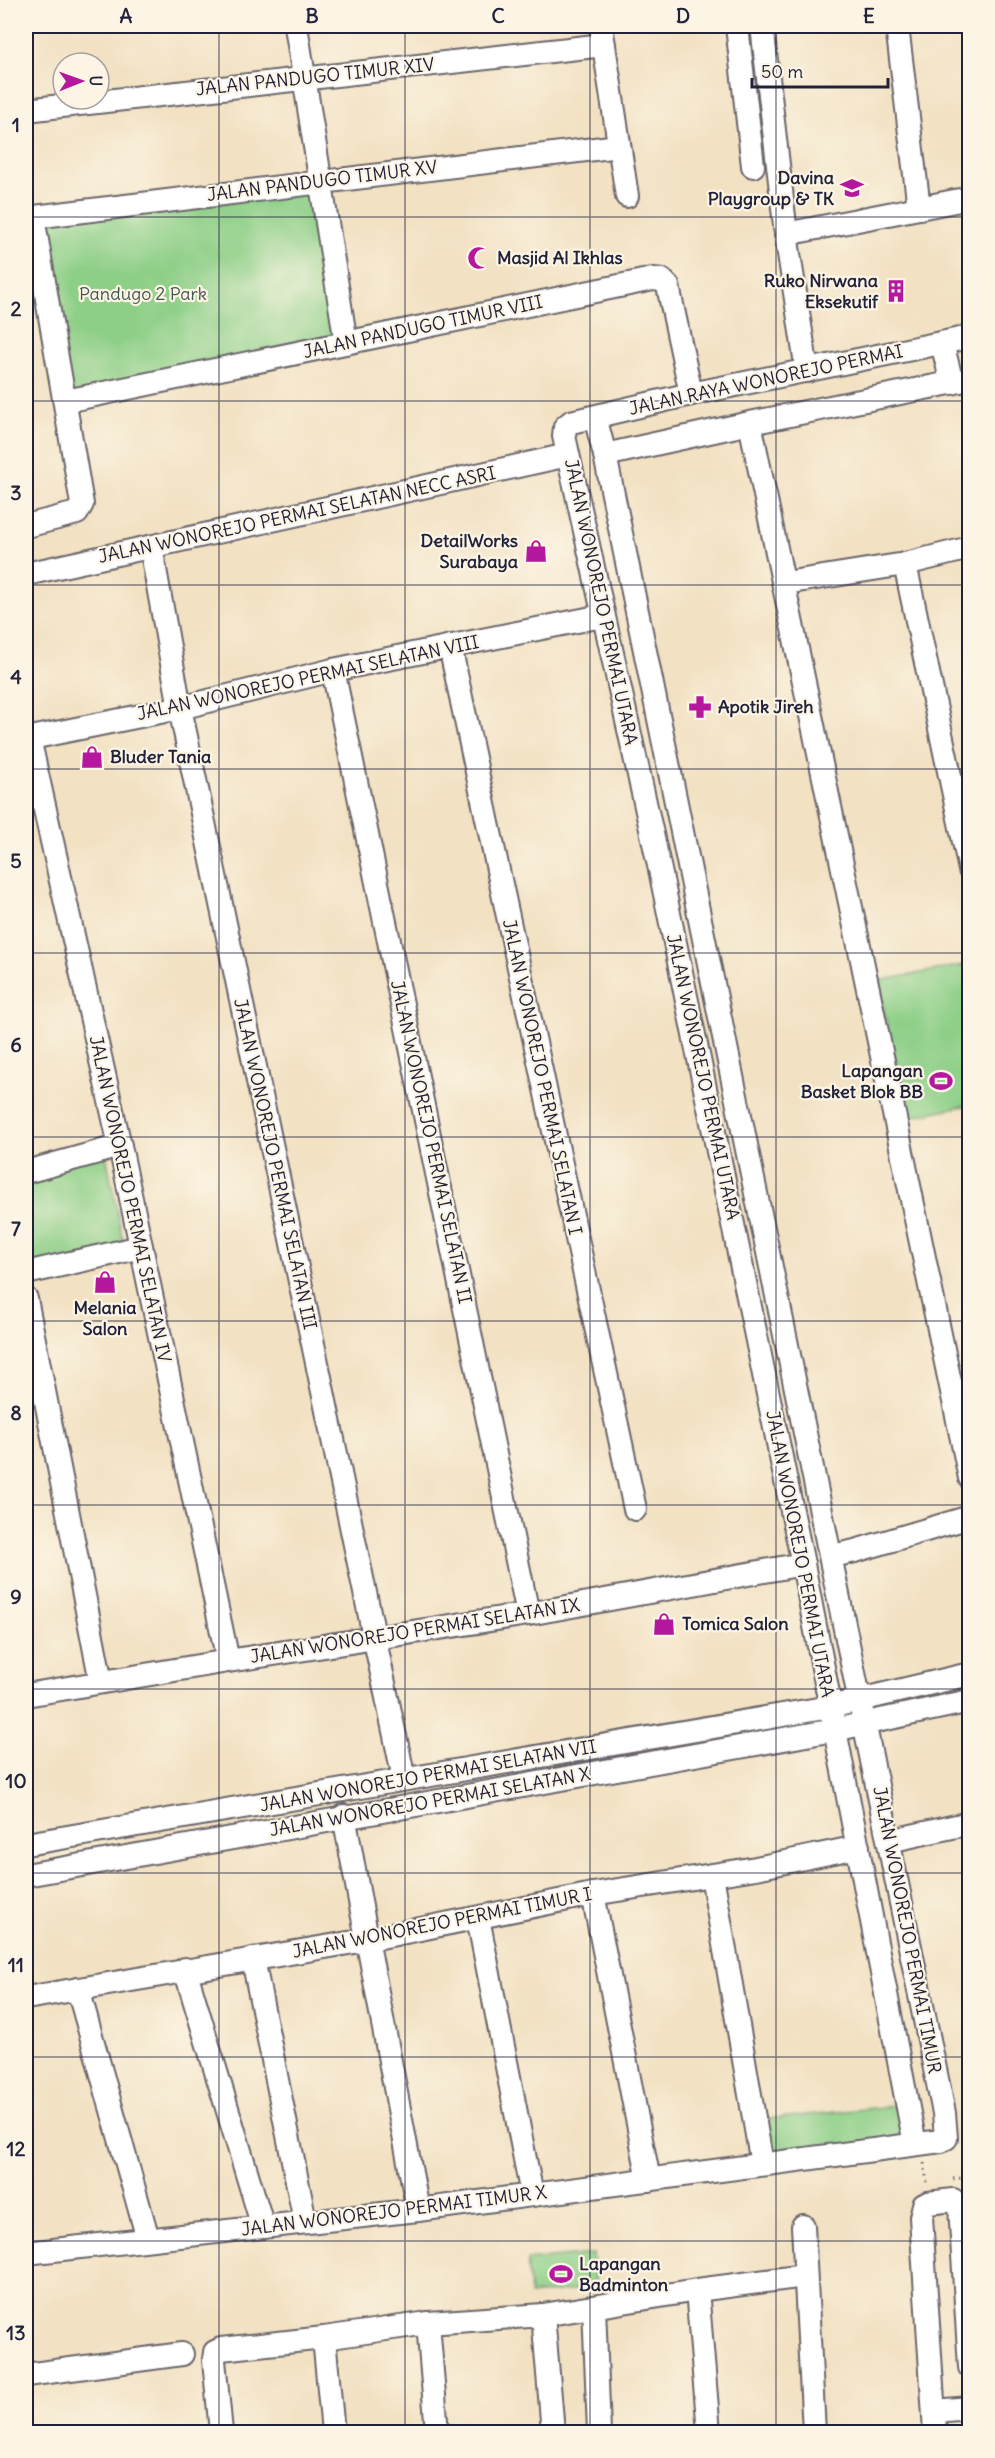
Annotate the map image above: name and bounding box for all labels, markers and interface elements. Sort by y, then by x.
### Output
text: A [120,3,133,28]
text: B [305,3,319,28]
text: C [491,3,505,28]
text: D [676,3,690,28]
text: E [863,3,875,28]
north arrow [51,51,111,111]
scale bar [752,51,888,89]
street label: JALAN PANDUGO TIMUR XIV [195,53,435,100]
text: 50 m [761,60,803,83]
text: U [86,75,106,86]
text: 1 [12,112,20,137]
street label: JALAN PANDUGO TIMUR XV [205,155,438,206]
place label: Davina Playgroup & TK [708,166,835,210]
school or university icon: Davina Playgroup & TK [839,175,865,201]
mosque icon: Masjid Al Ikhlas [466,245,492,271]
place label: Masjid Al Ikhlas [497,246,623,269]
place label: Ruko Nirwana Eksekutif [764,269,879,313]
building icon: Ruko Nirwana Eksekutif [883,278,909,304]
park label: Pandugo 2 Park [79,282,207,305]
street label: JALAN PANDUGO TIMUR VIII [301,290,545,363]
text: 2 [11,296,22,321]
street label: JALAN RAYA WONOREJO PERMAI [627,339,905,420]
street label: JALAN WONOREJO PERMAI UTARA [560,457,643,747]
street label: JALAN WONOREJO PERMAI SELATAN NECC ASRI [96,461,498,568]
text: 3 [10,480,22,505]
place label: DetailWorks Surabaya [421,529,518,573]
shop icon: DetailWorks Surabaya [523,538,549,564]
street label: JALAN WONOREJO PERMAI SELATAN VIII [135,630,481,725]
text: 4 [10,664,22,689]
pharmacy icon: Apotik Jireh [687,694,713,720]
place label: Apotik Jireh [718,695,814,718]
shop icon: Bluder Tania [79,744,105,770]
place label: Bluder Tania [110,745,211,768]
text: 5 [10,848,22,873]
street label: JALAN WONOREJO PERMAI SELATAN I [498,917,587,1237]
street label: JALAN WONOREJO PERMAI UTARA [662,932,745,1222]
street label: JALAN WONOREJO PERMAI SELATAN II [386,978,477,1306]
street label: JALAN WONOREJO PERMAI SELATAN III [229,996,322,1332]
text: 6 [10,1032,22,1057]
street label: JALAN WONOREJO PERMAI SELATAN IV [85,1033,176,1364]
place label: Lapangan Basket Blok BB [801,1059,924,1103]
sports icon: Lapangan Basket Blok BB [928,1068,954,1094]
text: 7 [11,1216,21,1241]
shop icon: Melania Salon [92,1269,118,1295]
place label: Melania Salon [73,1296,137,1340]
text: 8 [10,1400,22,1425]
street label: JALAN WONOREJO PERMAI UTARA [761,1408,840,1699]
text: 9 [10,1584,22,1609]
street label: JALAN WONOREJO PERMAI SELATAN IX [248,1593,582,1668]
shop icon: Tomica Salon [651,1611,677,1637]
place label: Tomica Salon [682,1612,789,1635]
street label: JALAN WONOREJO PERMAI SELATAN VII [258,1735,598,1816]
street label: JALAN WONOREJO PERMAI SELATAN X [268,1762,593,1841]
text: 10 [5,1768,27,1793]
street label: JALAN WONOREJO PERMAI TIMUR [868,1784,947,2075]
street label: JALAN WONOREJO PERMAI TIMUR I [290,1882,594,1963]
text: 11 [8,1952,24,1977]
text: 12 [7,2136,25,2161]
street label: JALAN WONOREJO PERMAI TIMUR X [240,2180,549,2241]
place label: Lapangan Badminton [579,2252,669,2296]
sports icon: Lapangan Badminton [548,2261,574,2287]
text: 13 [6,2320,26,2345]

